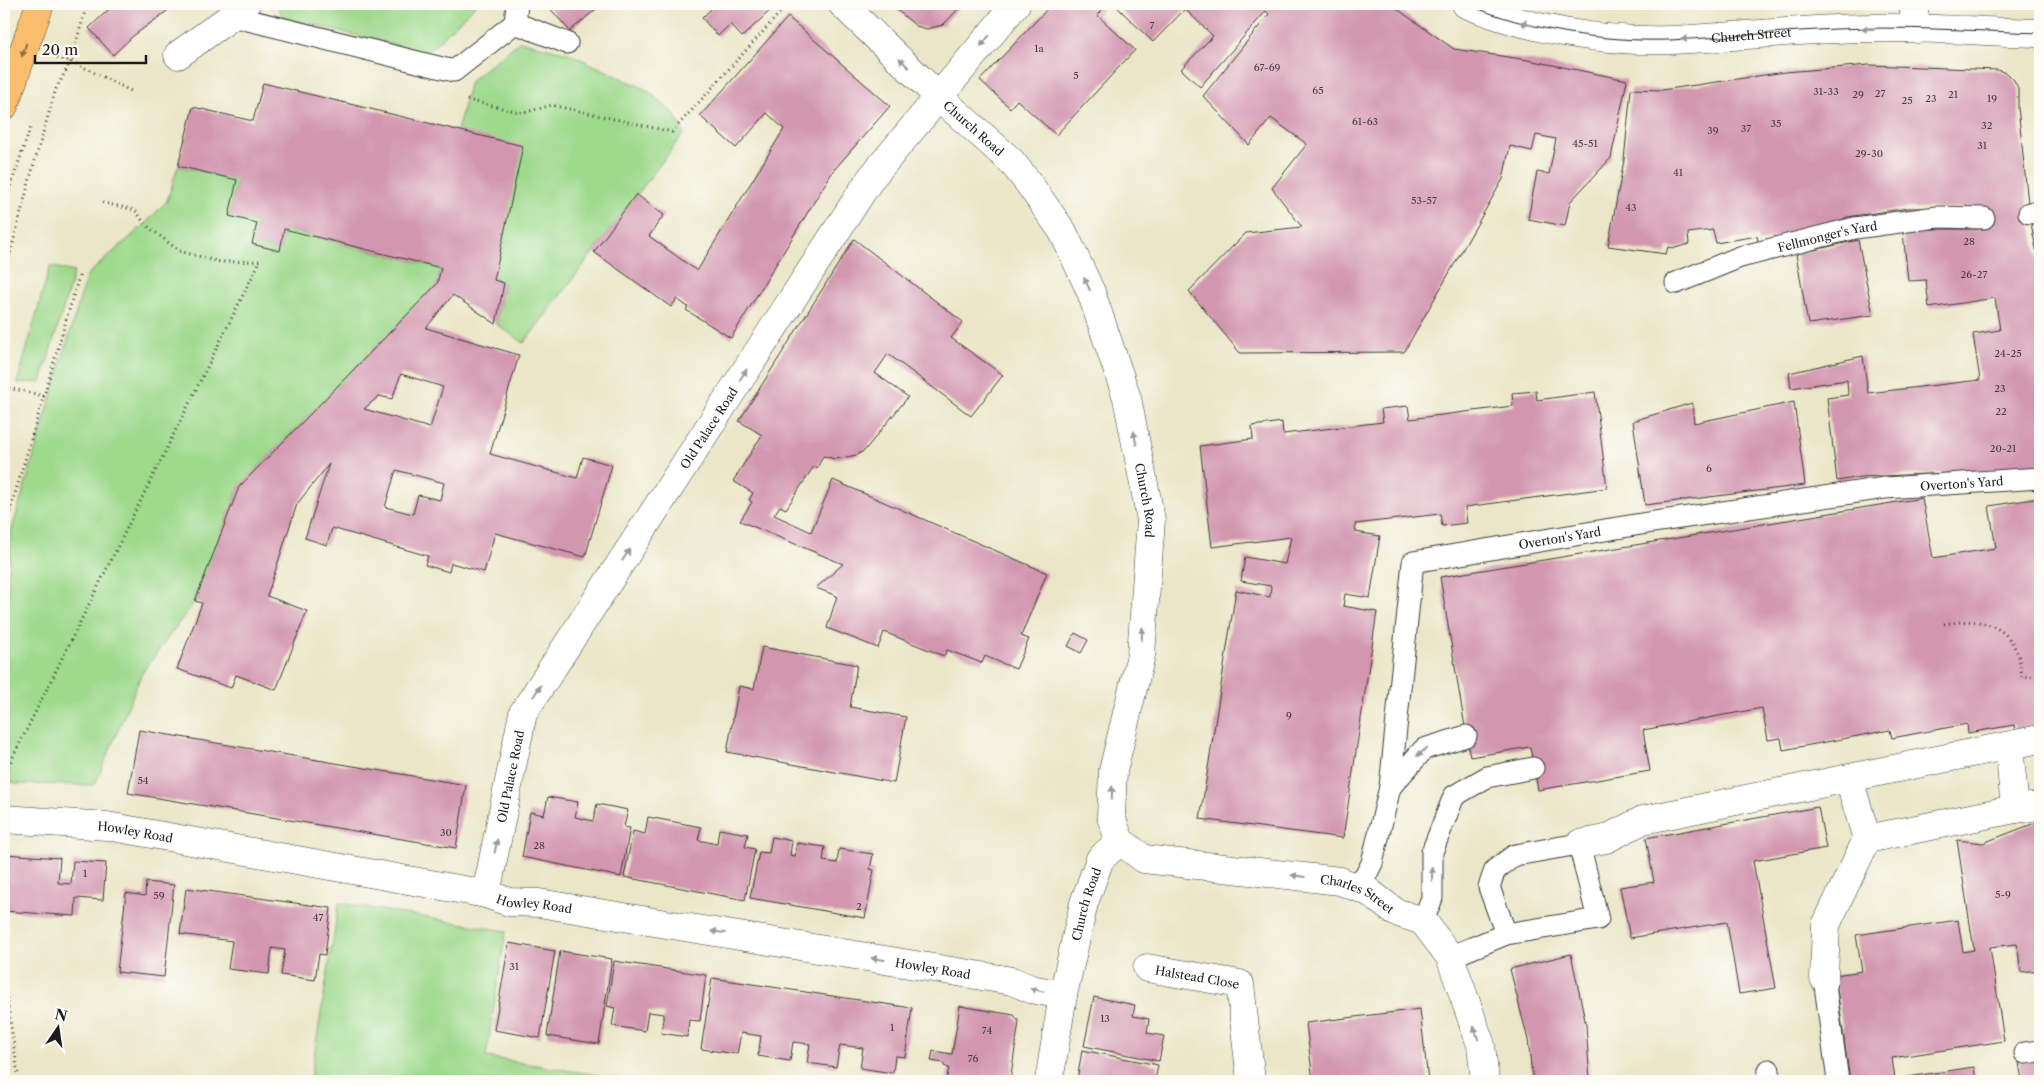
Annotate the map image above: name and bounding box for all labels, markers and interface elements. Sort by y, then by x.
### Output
house number: 7 [1150,19,1155,32]
one-way arrow [1520,19,1535,27]
street label: Church Street [1711,24,1792,45]
one-way arrow [1860,25,1876,33]
scale bar [35,32,146,64]
one-way arrow [979,35,990,48]
one-way arrow [1680,35,1696,43]
text: 20 m [42,40,78,59]
one-way arrow [20,42,27,57]
house number: 1a [1034,42,1044,55]
one-way arrow [898,57,910,69]
house number: 67-69 [1254,61,1280,74]
house number: 5 [1073,69,1079,82]
house number: 65 [1312,84,1324,97]
house number: 31-33 [1813,85,1839,98]
house number: 27 [1875,87,1885,100]
house number: 29 [1852,88,1864,101]
house number: 21 [1948,88,1959,101]
house number: 23 [1925,92,1937,105]
house number: 19 [1987,92,1997,105]
house number: 25 [1901,94,1913,107]
street label: Church Road [941,97,1008,159]
house number: 61-63 [1352,115,1378,128]
house number: 35 [1771,117,1781,130]
house number: 32 [1981,119,1993,132]
house number: 37 [1741,122,1751,135]
house number: 39 [1707,124,1719,137]
house number: 45-51 [1572,137,1598,150]
house number: 31 [1977,139,1988,152]
house number: 29-30 [1855,147,1883,160]
house number: 41 [1673,166,1684,179]
house number: 53-57 [1411,194,1437,207]
house number: 43 [1625,201,1637,214]
street label: Fellmonger's Yard [1776,218,1879,255]
house number: 28 [1963,235,1975,248]
house number: 26-27 [1961,268,1987,281]
one-way arrow [1083,277,1091,291]
house number: 24-25 [1994,347,2022,360]
one-way arrow [738,368,748,381]
house number: 23 [1994,382,2006,395]
street label: Old Palace Road [677,384,741,471]
house number: 22 [1995,405,2007,418]
one-way arrow [1131,431,1139,446]
house number: 20-21 [1990,442,2017,455]
street label: Church Road [1132,461,1159,539]
house number: 6 [1706,462,1712,475]
street label: Overton's Yard [1920,473,2004,493]
street label: Overton's Yard [1517,523,1603,552]
one-way arrow [621,548,631,561]
one-way arrow [1139,626,1147,642]
one-way arrow [532,684,542,698]
house number: 9 [1286,709,1292,722]
street label: Old Palace Road [493,728,527,824]
one-way arrow [1416,747,1429,758]
house number: 54 [137,774,149,787]
one-way arrow [1109,785,1117,801]
street label: Howley Road [97,818,175,845]
house number: 30 [440,826,452,839]
one-way arrow [492,838,500,854]
house number: 28 [533,839,545,852]
street label: Church Road [1068,865,1104,942]
one-way arrow [1428,865,1436,881]
house number: 1 [83,867,88,880]
street label: Charles Street [1320,871,1398,917]
one-way arrow [1289,872,1305,880]
house number: 5-9 [1995,888,2011,901]
house number: 59 [153,889,165,902]
street label: Howley Road [495,891,574,916]
house number: 2 [856,900,862,913]
house number: 47 [313,911,323,924]
one-way arrow [709,928,725,936]
one-way arrow [870,954,886,962]
street label: Howley Road [894,954,973,982]
house number: 31 [509,960,520,973]
street label: Halstead Close [1154,962,1241,991]
one-way arrow [1030,986,1045,994]
north arrow [32,1002,82,1052]
text: N [53,1005,69,1025]
house number: 13 [1100,1012,1110,1025]
house number: 1 [890,1021,895,1034]
house number: 74 [982,1024,992,1037]
one-way arrow [1472,1026,1480,1041]
house number: 76 [968,1052,978,1065]

